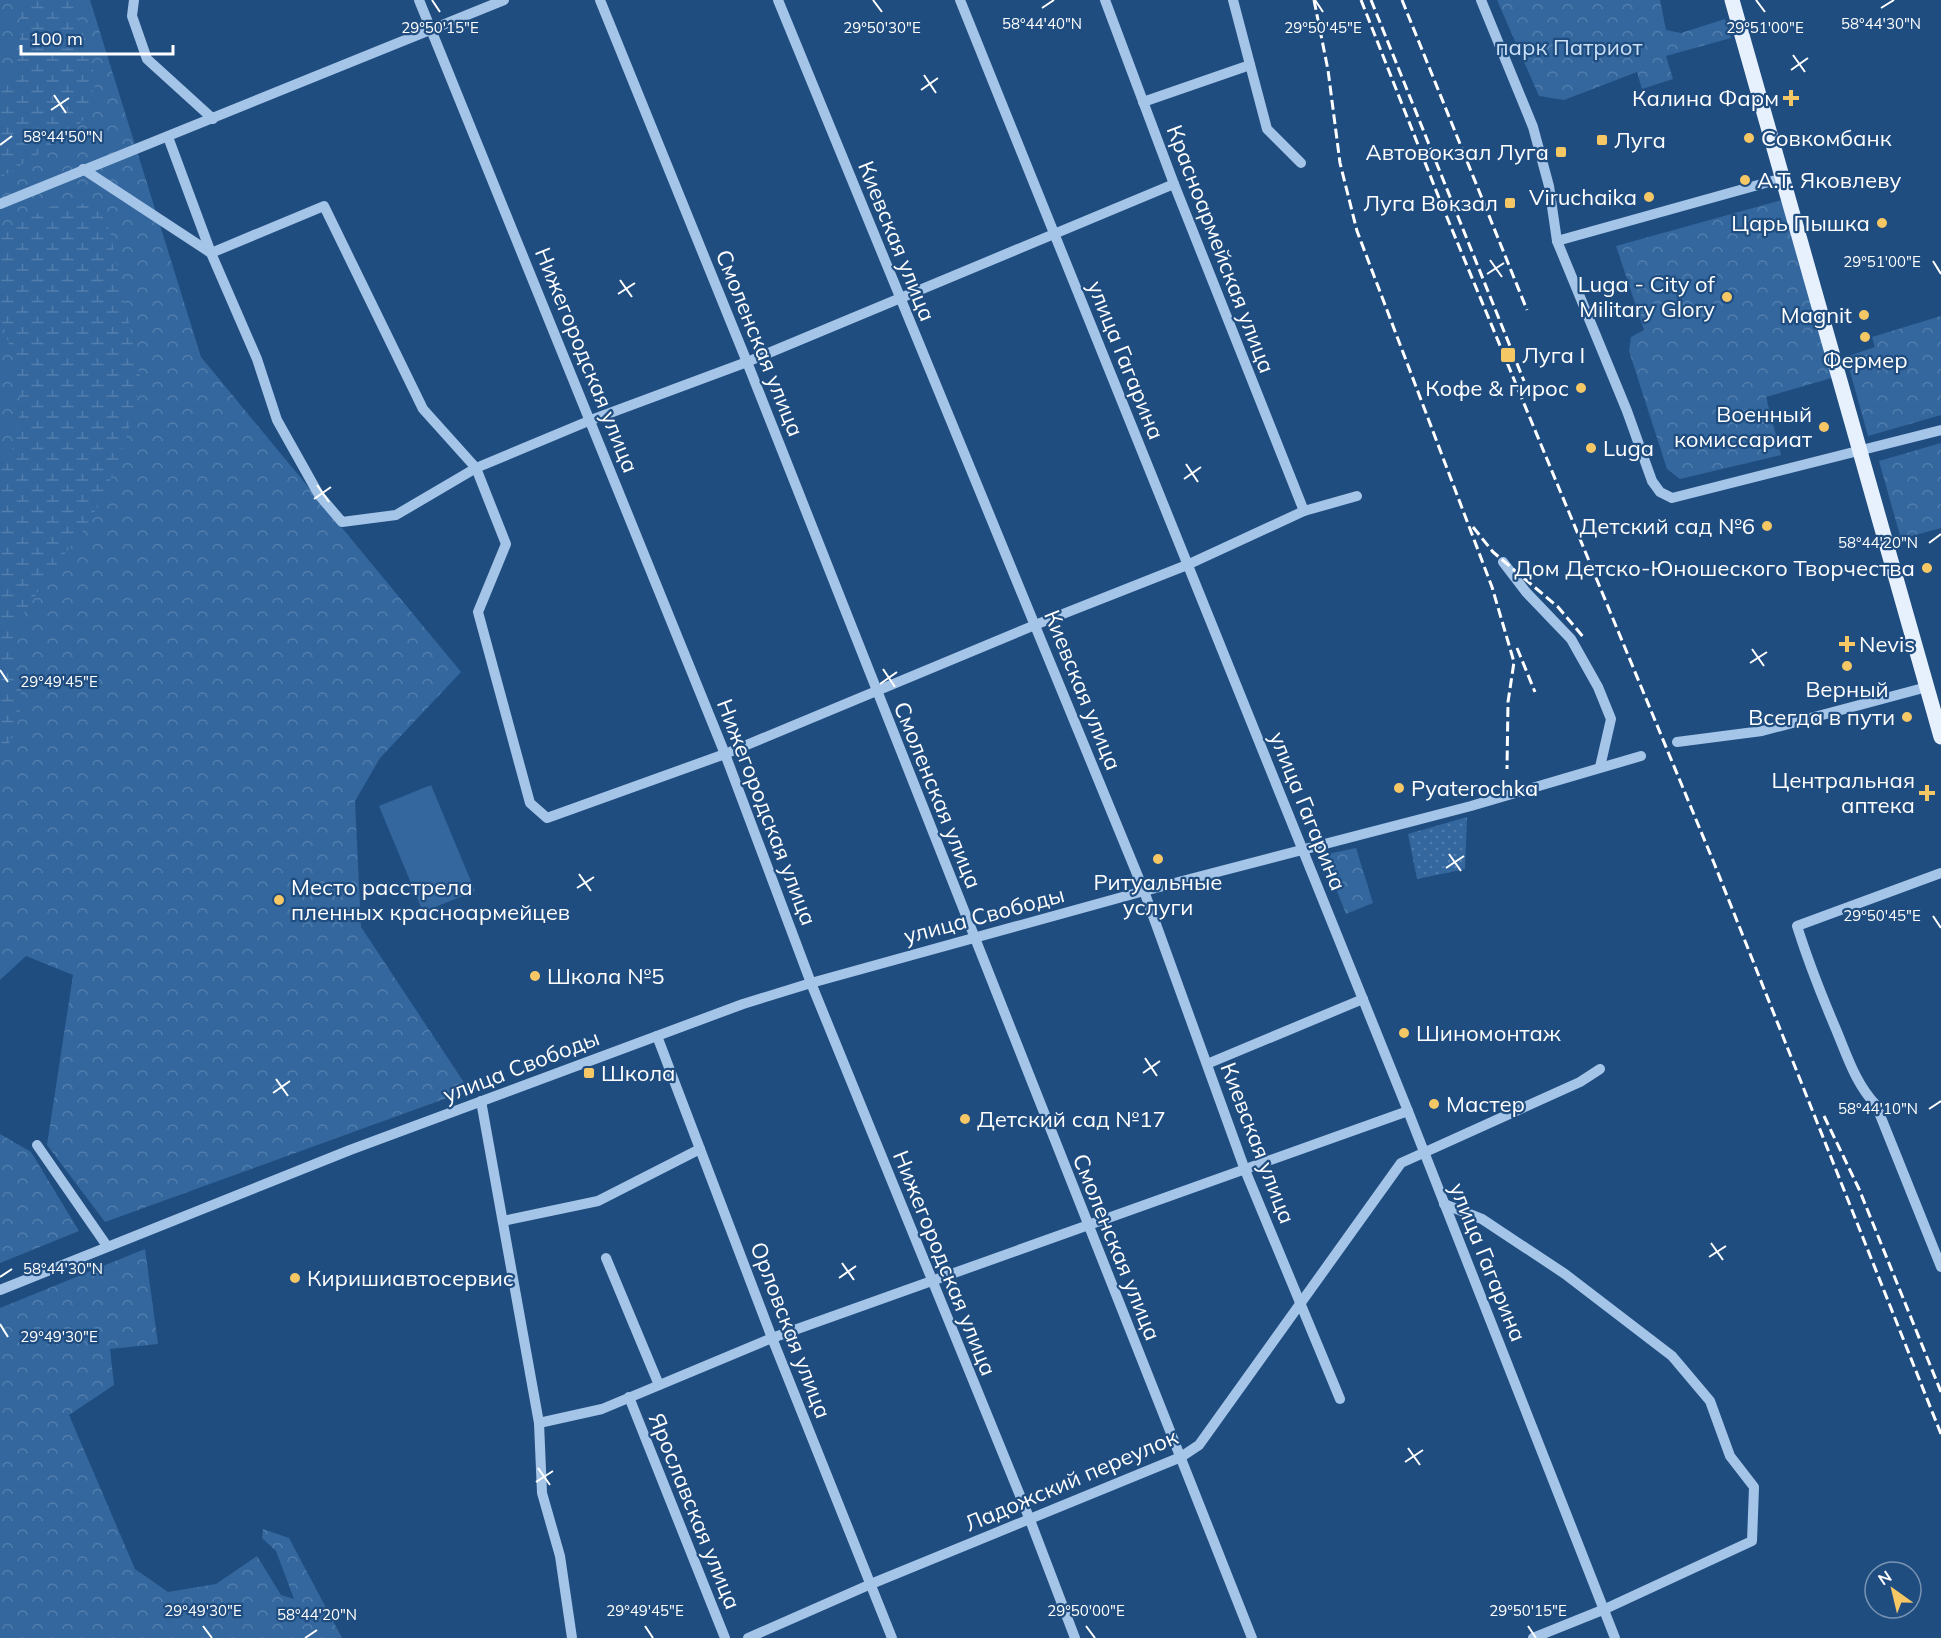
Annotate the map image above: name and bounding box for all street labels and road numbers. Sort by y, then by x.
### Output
street label: Красноармейская улица [1161,121,1281,377]
street label: Киевская улица [852,157,942,325]
street label: Нижегородская улица [529,243,645,477]
street label: Смоленская улица [710,246,810,440]
street label: улица Гагарина [1081,276,1171,444]
street label: Киевская улица [1038,606,1128,774]
street label: Нижегородская улица [711,695,823,929]
street label: Смоленская улица [888,698,988,892]
street label: улица Гагарина [1263,727,1353,895]
street label: улица Свободы [901,880,1067,950]
street label: улица Свободы [439,1023,603,1109]
street label: Киевская улица [1214,1058,1302,1228]
street label: Нижегородская улица [887,1146,1003,1380]
street label: Смоленская улица [1067,1150,1167,1344]
street label: улица Гагарина [1443,1178,1533,1346]
street label: Орловская улица [745,1238,837,1422]
street label: Ярославская улица [643,1409,747,1613]
street label: Ладожский переулок [960,1422,1182,1538]

